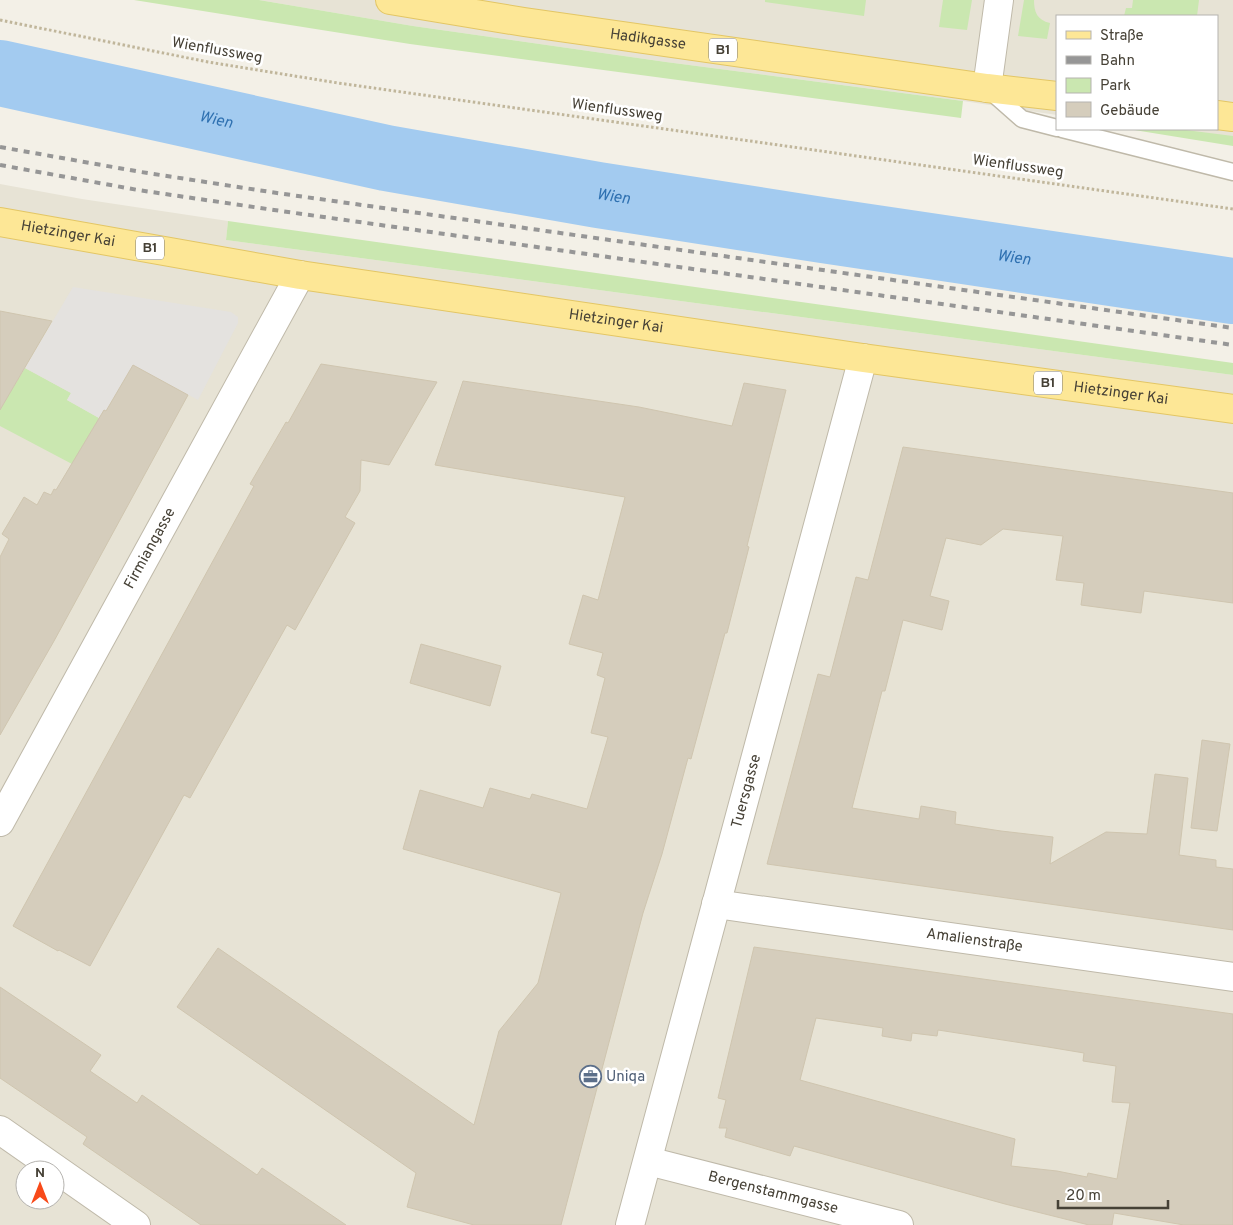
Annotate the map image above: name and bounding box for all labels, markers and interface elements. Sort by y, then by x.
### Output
legend [1056,15,1218,130]
street label: Hadikgasse [609,25,687,54]
text: Straße [1100,27,1144,46]
street label: Wienflussweg [170,34,264,68]
road number: B1 [709,38,737,62]
text: Bahn [1100,52,1135,71]
text: Park [1100,77,1131,96]
street label: Wienflussweg [570,95,664,127]
text: Gebäude [1100,102,1160,121]
water label: Wien [197,107,235,134]
street label: Wienflussweg [971,151,1065,183]
water label: Wien [595,185,632,210]
street label: Hietzinger Kai [19,216,116,252]
road number: B1 [136,237,164,260]
water label: Wien [996,246,1032,271]
street label: Hietzinger Kai [567,305,664,338]
road number: B1 [1034,372,1062,394]
street label: Hietzinger Kai [1072,378,1169,409]
street label: Firmiangasse [120,505,180,592]
street label: Tuersgasse [728,752,766,830]
street label: Amalienstraße [925,924,1024,957]
office icon: Uniqa [578,1065,602,1089]
place label: Uniqa [606,1068,645,1087]
north arrow [15,1160,65,1210]
text: N [35,1165,45,1182]
street label: Bergenstammgasse [706,1167,840,1219]
scale bar [1058,1178,1168,1210]
text: 20 m [1066,1187,1101,1206]

